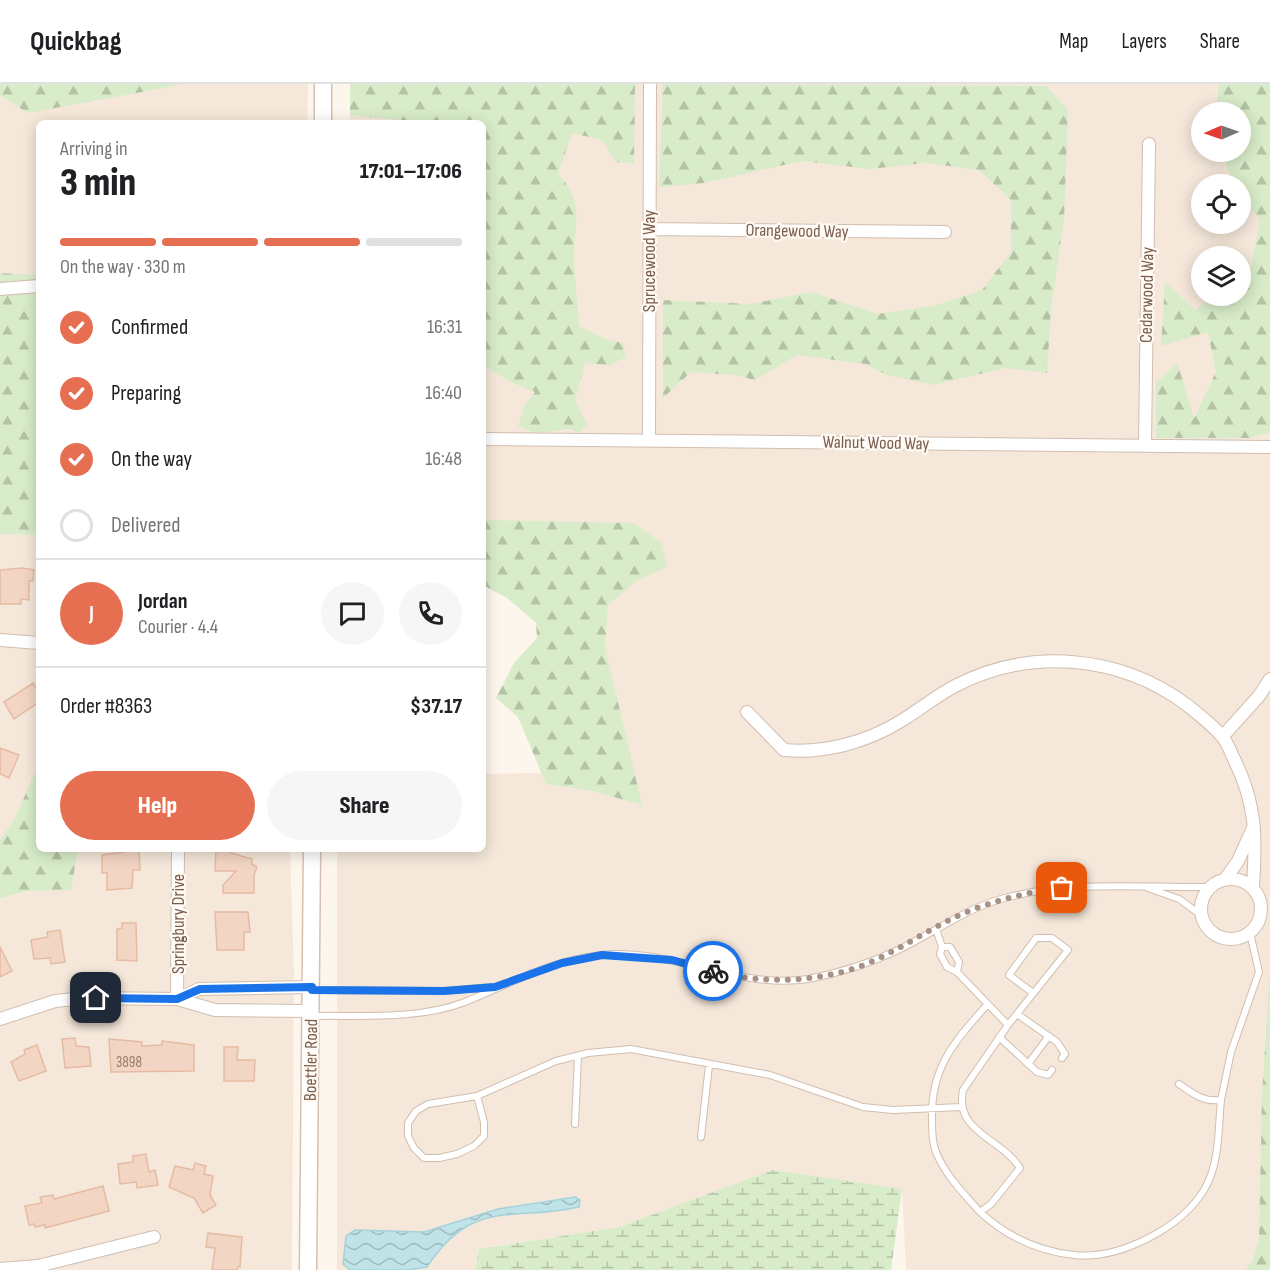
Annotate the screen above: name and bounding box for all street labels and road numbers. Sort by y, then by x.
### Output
street label: Sprucewood Way [639,210,660,312]
street label: Orangewood Way [745,220,849,242]
street label: Cedarwood Way [1136,247,1158,343]
street label: Walnut Wood Way [822,432,930,454]
street label: Springbury Drive [168,874,189,974]
street label: Boettler Road [300,1019,322,1101]

